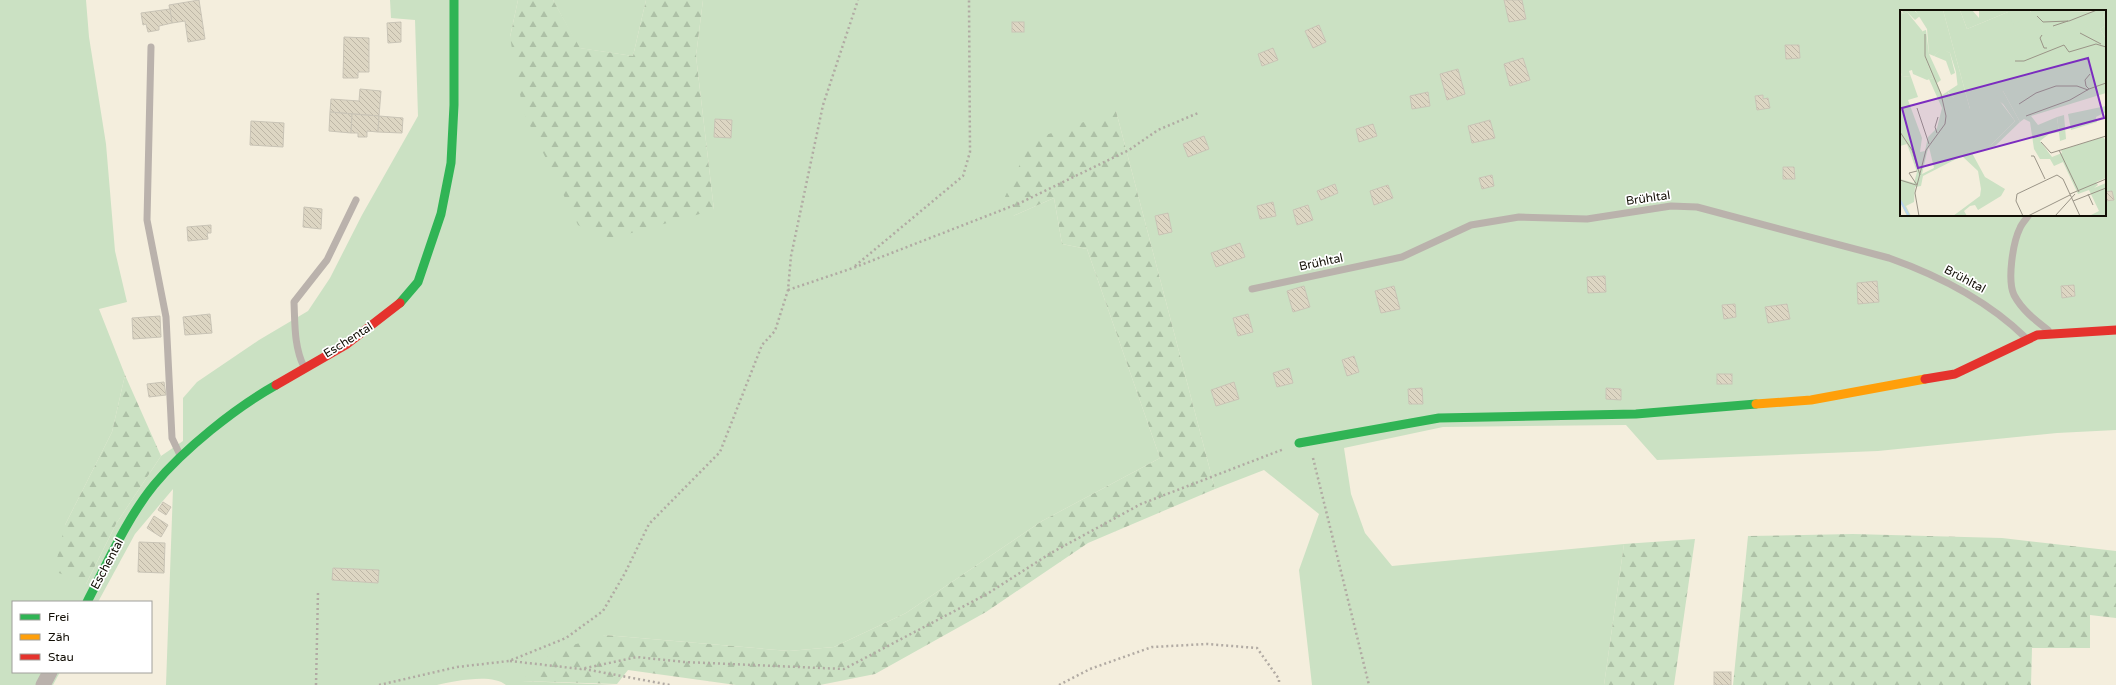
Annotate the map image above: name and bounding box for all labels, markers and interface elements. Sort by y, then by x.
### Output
inset map [1900,10,2106,216]
street label: Brühltal [1625,188,1671,208]
street label: Brühltal [1298,250,1344,273]
street label: Brühltal [1942,262,1988,296]
street label: Eschental [321,319,375,361]
street label: Eschental [88,536,126,592]
legend [12,601,152,673]
text: Frei [48,610,69,624]
text: Zäh [48,630,70,644]
text: Stau [48,650,74,664]

